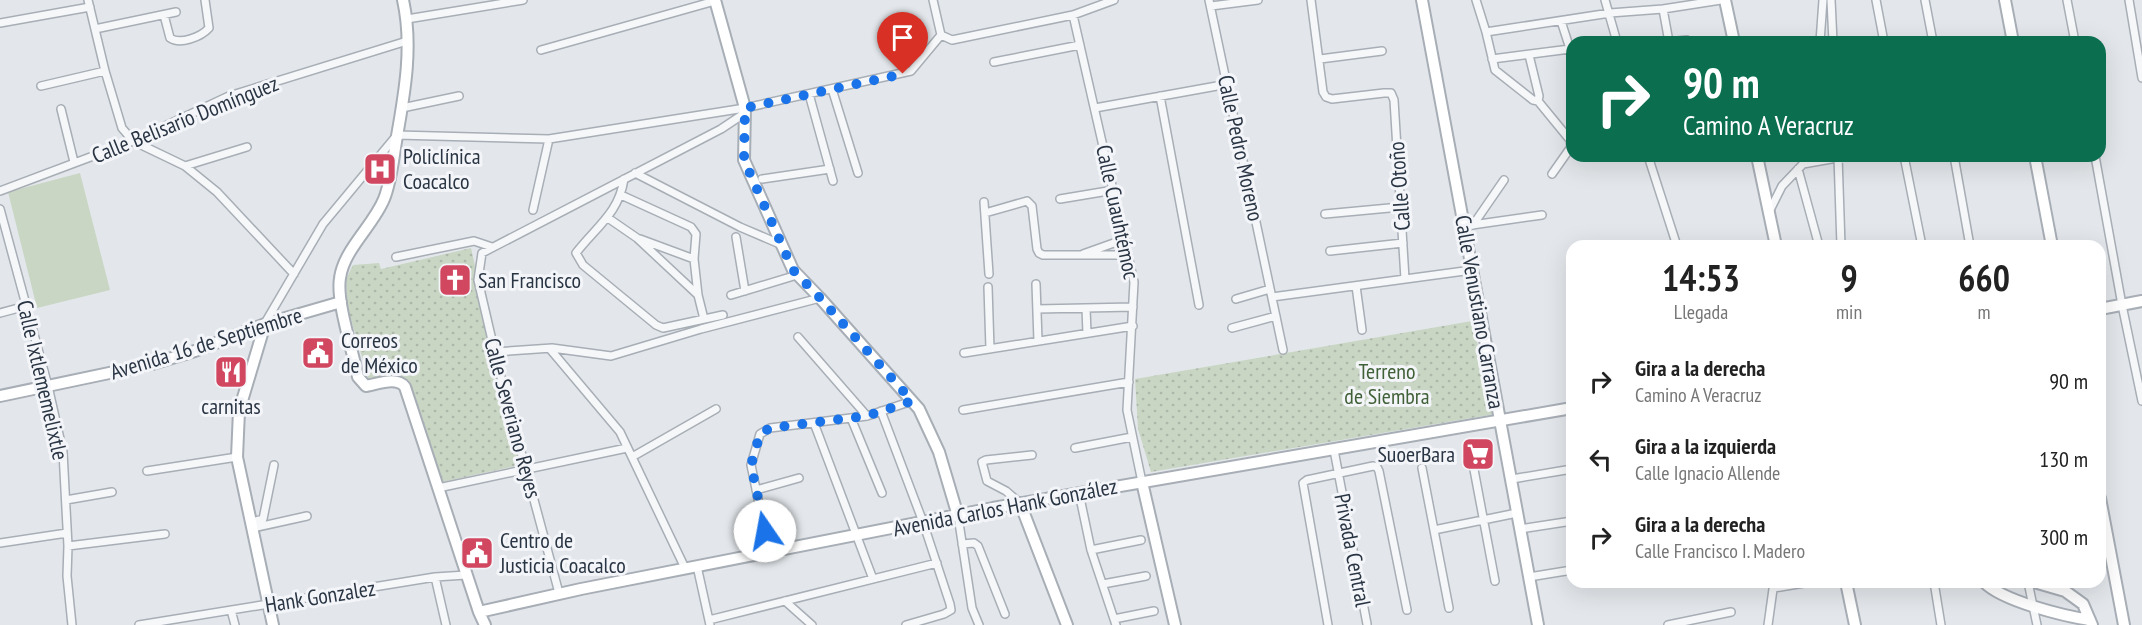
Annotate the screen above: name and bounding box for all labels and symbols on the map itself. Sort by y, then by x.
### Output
pin [877,12,928,74]
street label: Calle Belisario Domínguez [88,69,282,169]
street label: Calle Pedro Moreno [1212,72,1270,224]
street label: Calle Otoño [1382,141,1416,231]
place label: Policlínica Coacalco [403,142,480,195]
street label: Calle Cuauhtémoc [1090,142,1146,282]
hospital icon: Policlínica Coacalco [362,151,398,187]
street label: Calle Venustiano Carranza [1449,213,1511,411]
church icon: San Francisco [437,262,473,298]
place label: San Francisco [478,266,581,294]
street label: Calle Ixtlememelixtle [11,297,75,463]
street label: Avenida 16 de Septiembre [107,300,305,386]
place label: Correos de México [341,326,418,379]
public building icon: Correos de México [300,335,336,371]
street label: Calle Severiano Reyes [478,335,548,501]
restaurant icon: carnitas [213,354,249,390]
park label: Terreno de Siembra [1344,357,1430,410]
place label: carnitas [201,392,261,420]
supermarket icon: SuoerBara [1460,436,1496,472]
place label: SuoerBara [1377,440,1455,468]
street label: Avenida Carlos Hank González [891,472,1120,542]
street label: Privada Central [1328,491,1378,610]
position arrow [733,499,797,563]
place label: Centro de Justicia Coacalco [499,526,626,579]
public building icon: Centro de Justicia Coacalco [459,535,495,571]
street label: Hank Gonzalez [263,573,377,619]

